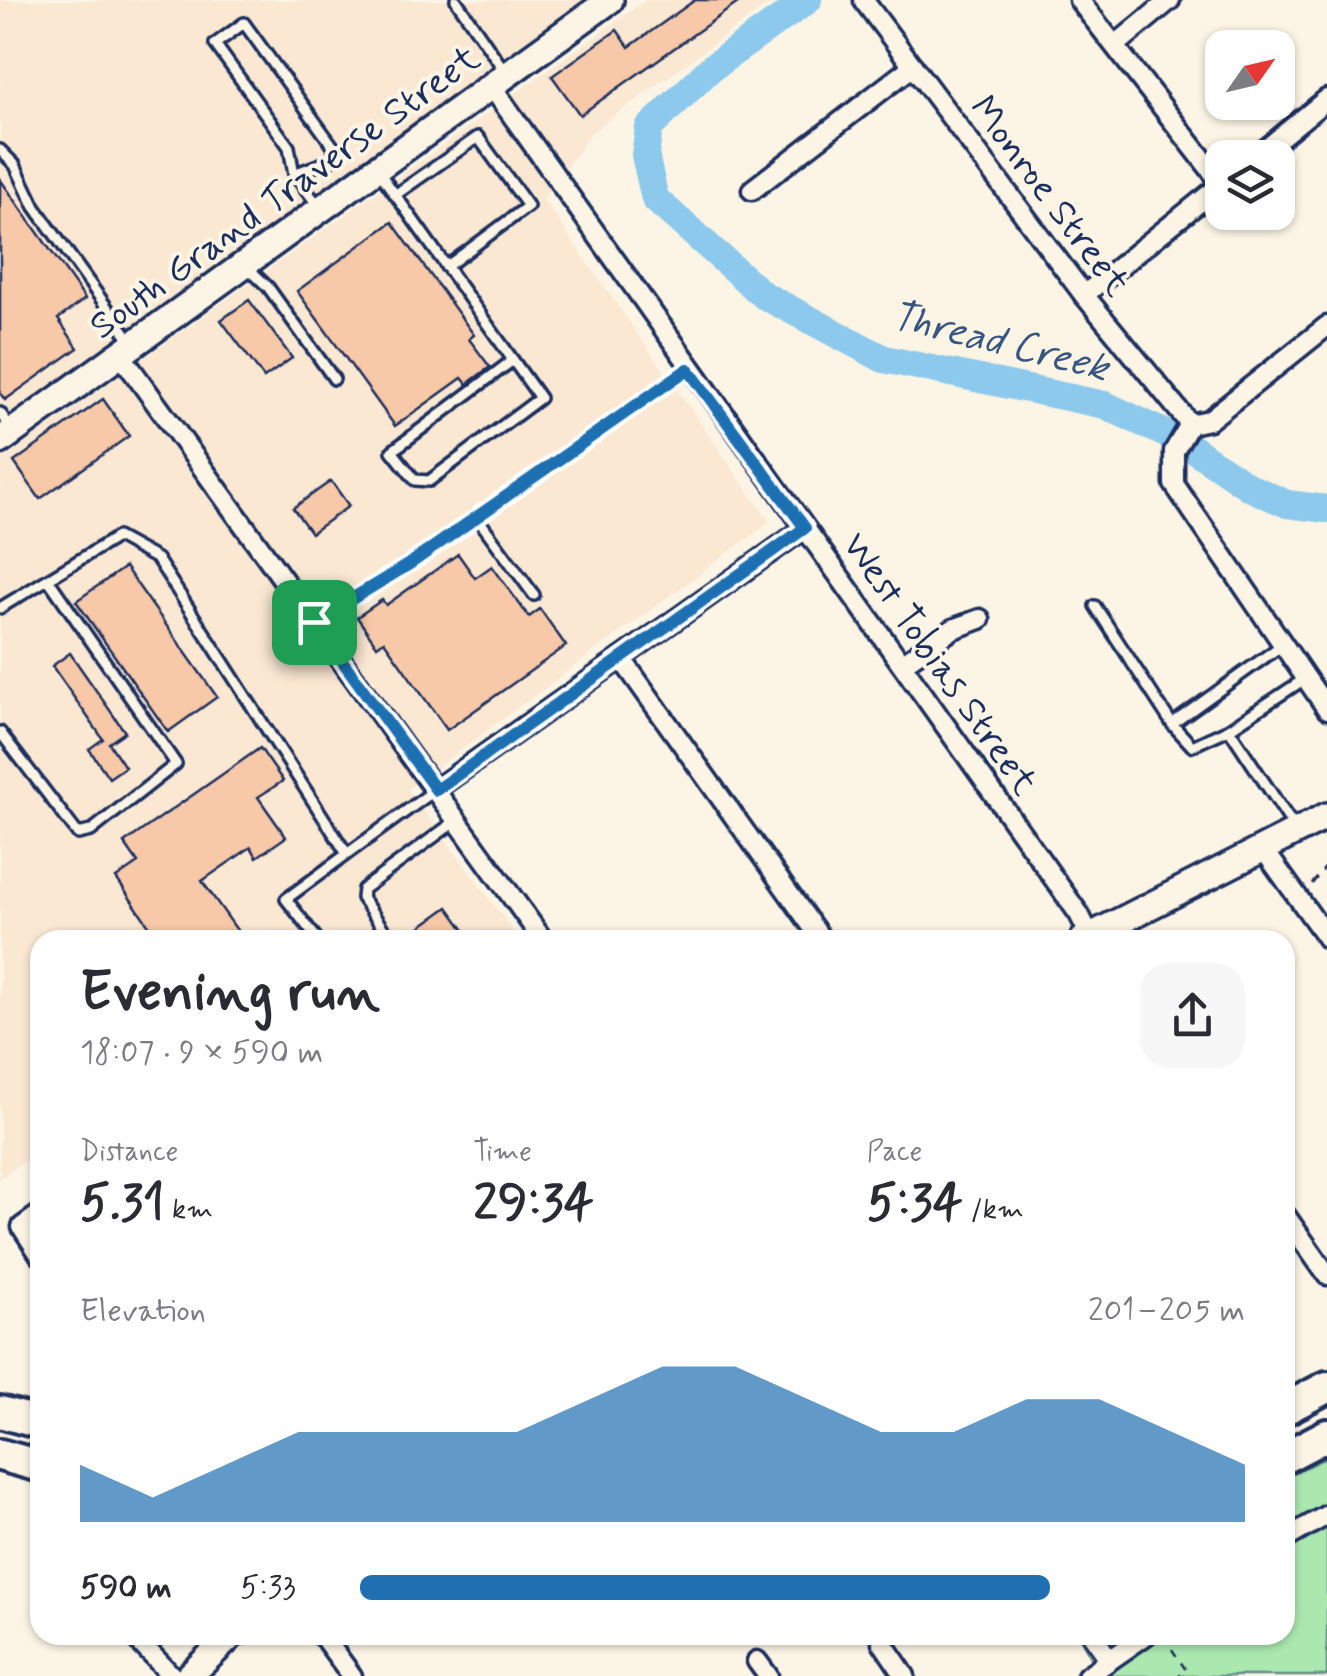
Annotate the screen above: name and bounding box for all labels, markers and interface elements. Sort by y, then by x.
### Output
north arrow [1205,30,1295,120]
map controls [1205,30,1295,230]
street label: South Grand Traverse Street [81,35,490,351]
street label: Monroe Street [958,86,1140,307]
button: layers [1205,140,1295,230]
water label: Thread Creek [885,291,1116,396]
street label: West Tobias Street [830,523,1048,805]
pin [272,580,357,665]
icon: arrive [287,595,342,650]
text: Evening run [80,958,380,1030]
button: share [1140,963,1245,1068]
text: 18:07 · 9 × 590 m [80,1032,323,1074]
text: Distance [80,1134,178,1171]
text: Time [473,1134,532,1171]
text: Pace [867,1134,922,1171]
text: 5.31 [80,1171,165,1237]
text: 29:34 [473,1171,594,1237]
text: 5:34 [867,1171,963,1237]
text: km [165,1192,213,1229]
text: /km [963,1192,1024,1229]
text: Elevation [80,1290,206,1332]
text: 201–205 m [1088,1290,1245,1332]
text: 590 m [80,1567,172,1609]
text: 5:33 [240,1567,296,1609]

